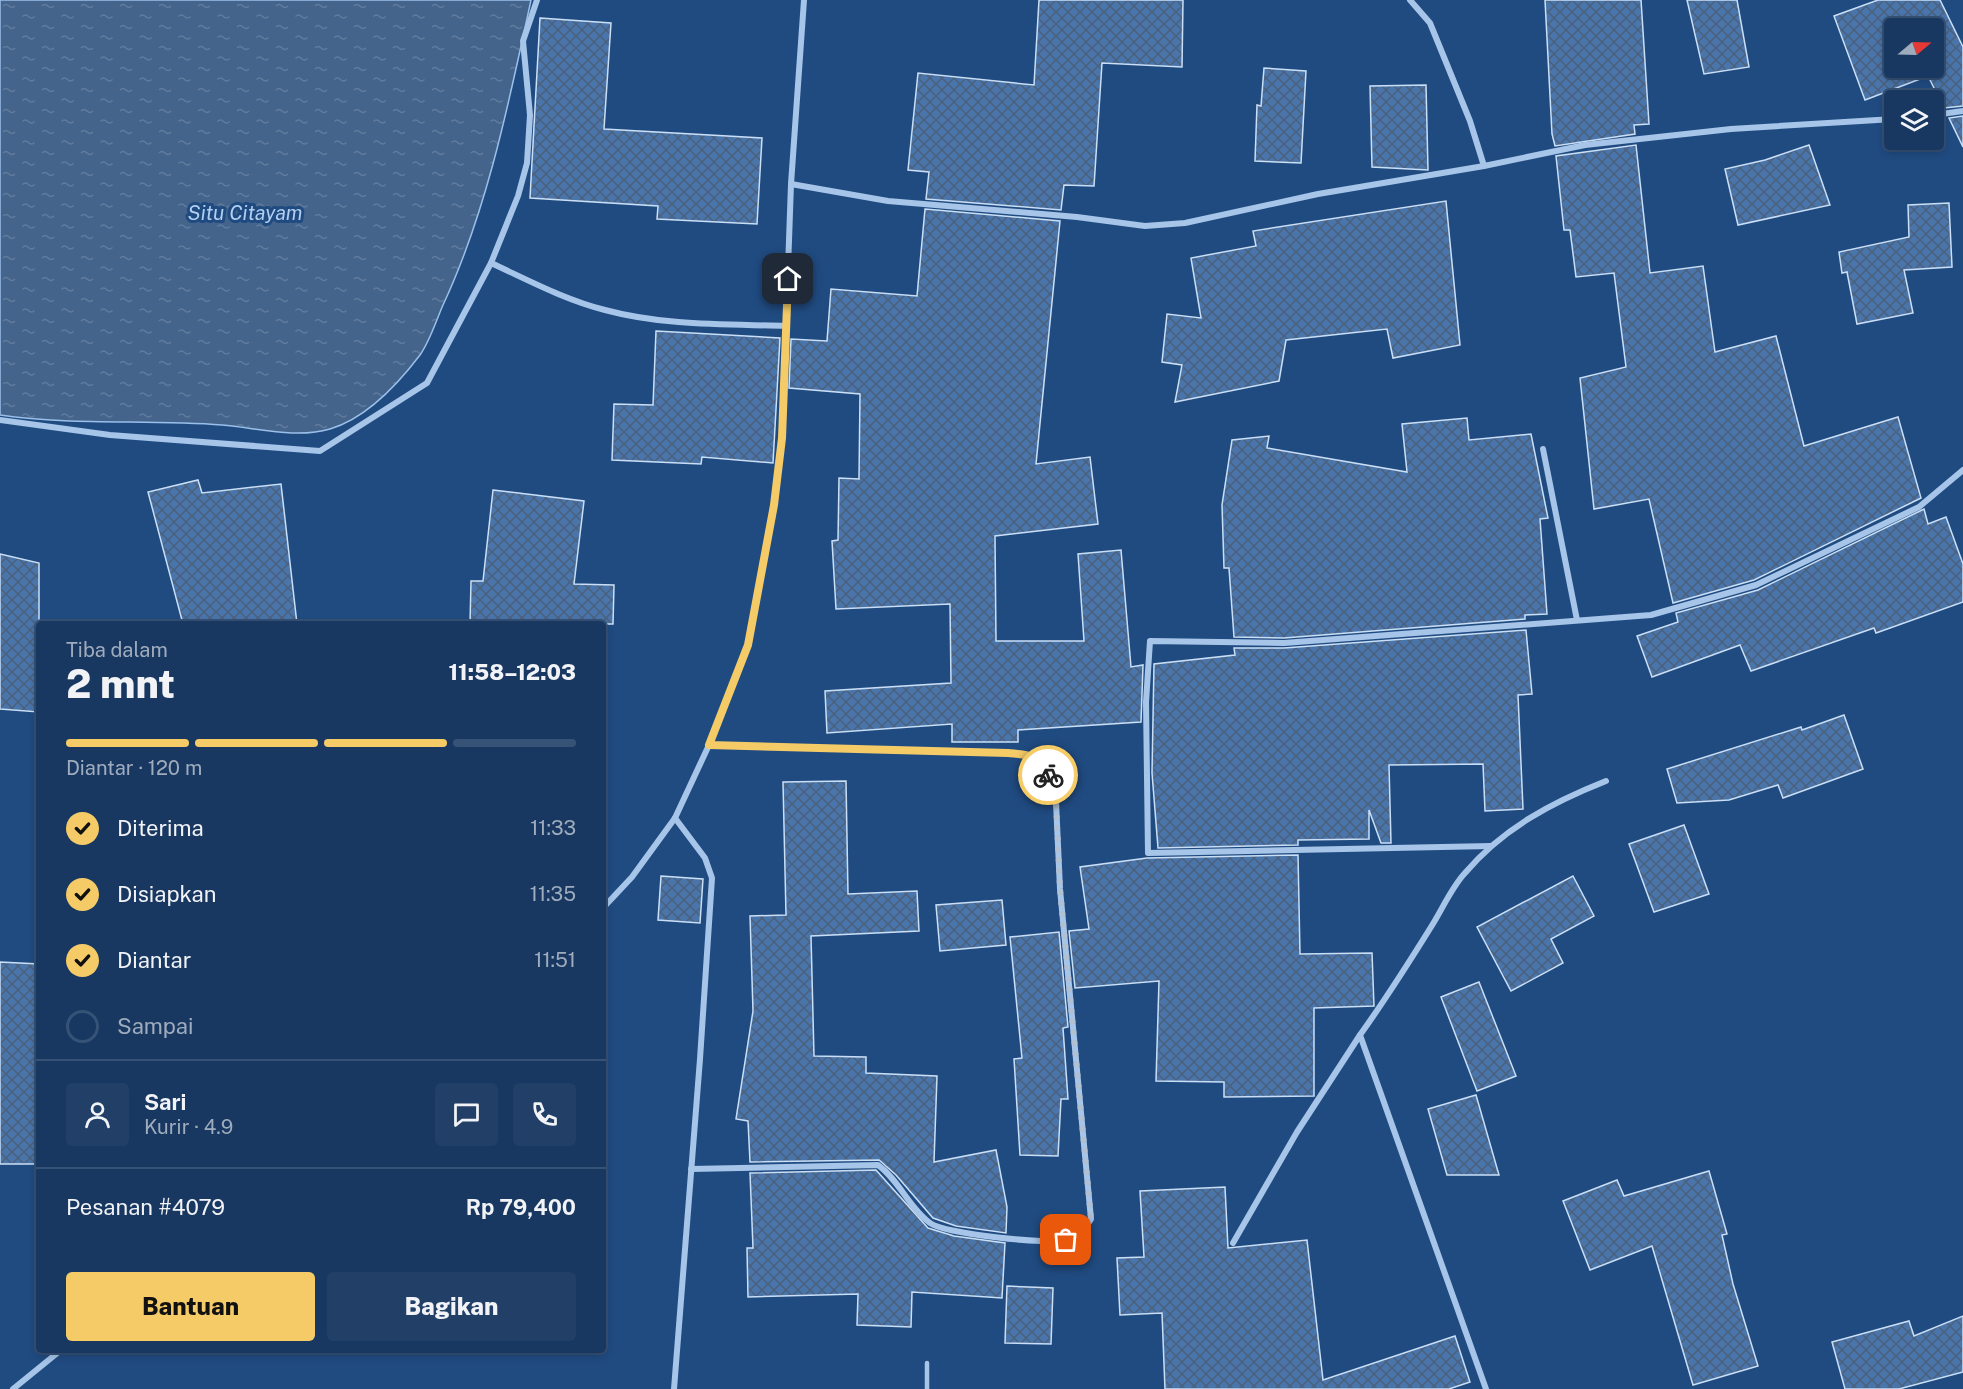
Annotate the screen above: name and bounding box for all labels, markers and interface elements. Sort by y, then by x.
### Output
north arrow [1884,18,1944,78]
map controls [1884,18,1944,150]
button: layers [1884,90,1944,150]
water label: Situ Citayam [188,201,302,225]
pin [762,253,813,304]
icon: home [771,262,804,295]
text: Tiba dalam [66,638,168,662]
text: 11:58–12:03 [448,659,576,685]
text: 2 mnt [66,661,175,707]
courier [1018,745,1078,805]
text: Diantar · 120 m [66,756,202,780]
icon: bike [1032,759,1065,792]
icon: check [66,812,99,845]
text: Diterima [117,815,204,841]
text: 11:33 [530,816,576,840]
icon: check [66,878,99,911]
text: Disiapkan [117,881,216,907]
text: 11:35 [530,882,576,906]
icon: check [66,944,99,977]
text: Diantar [117,947,191,973]
text: 11:51 [534,948,576,972]
text: Sampai [117,1013,193,1039]
button: person [66,1083,129,1146]
button: chat [435,1083,498,1146]
button: phone [513,1083,576,1146]
text: Sari [144,1089,186,1115]
text: Kurir · 4.9 [144,1115,233,1139]
text: Pesanan #4079 [66,1194,225,1220]
text: Rp 79,400 [466,1194,576,1220]
pin [1040,1214,1091,1265]
icon: bag [1049,1223,1082,1256]
button: Bantuan [66,1272,315,1341]
button: Bagikan [327,1272,576,1341]

